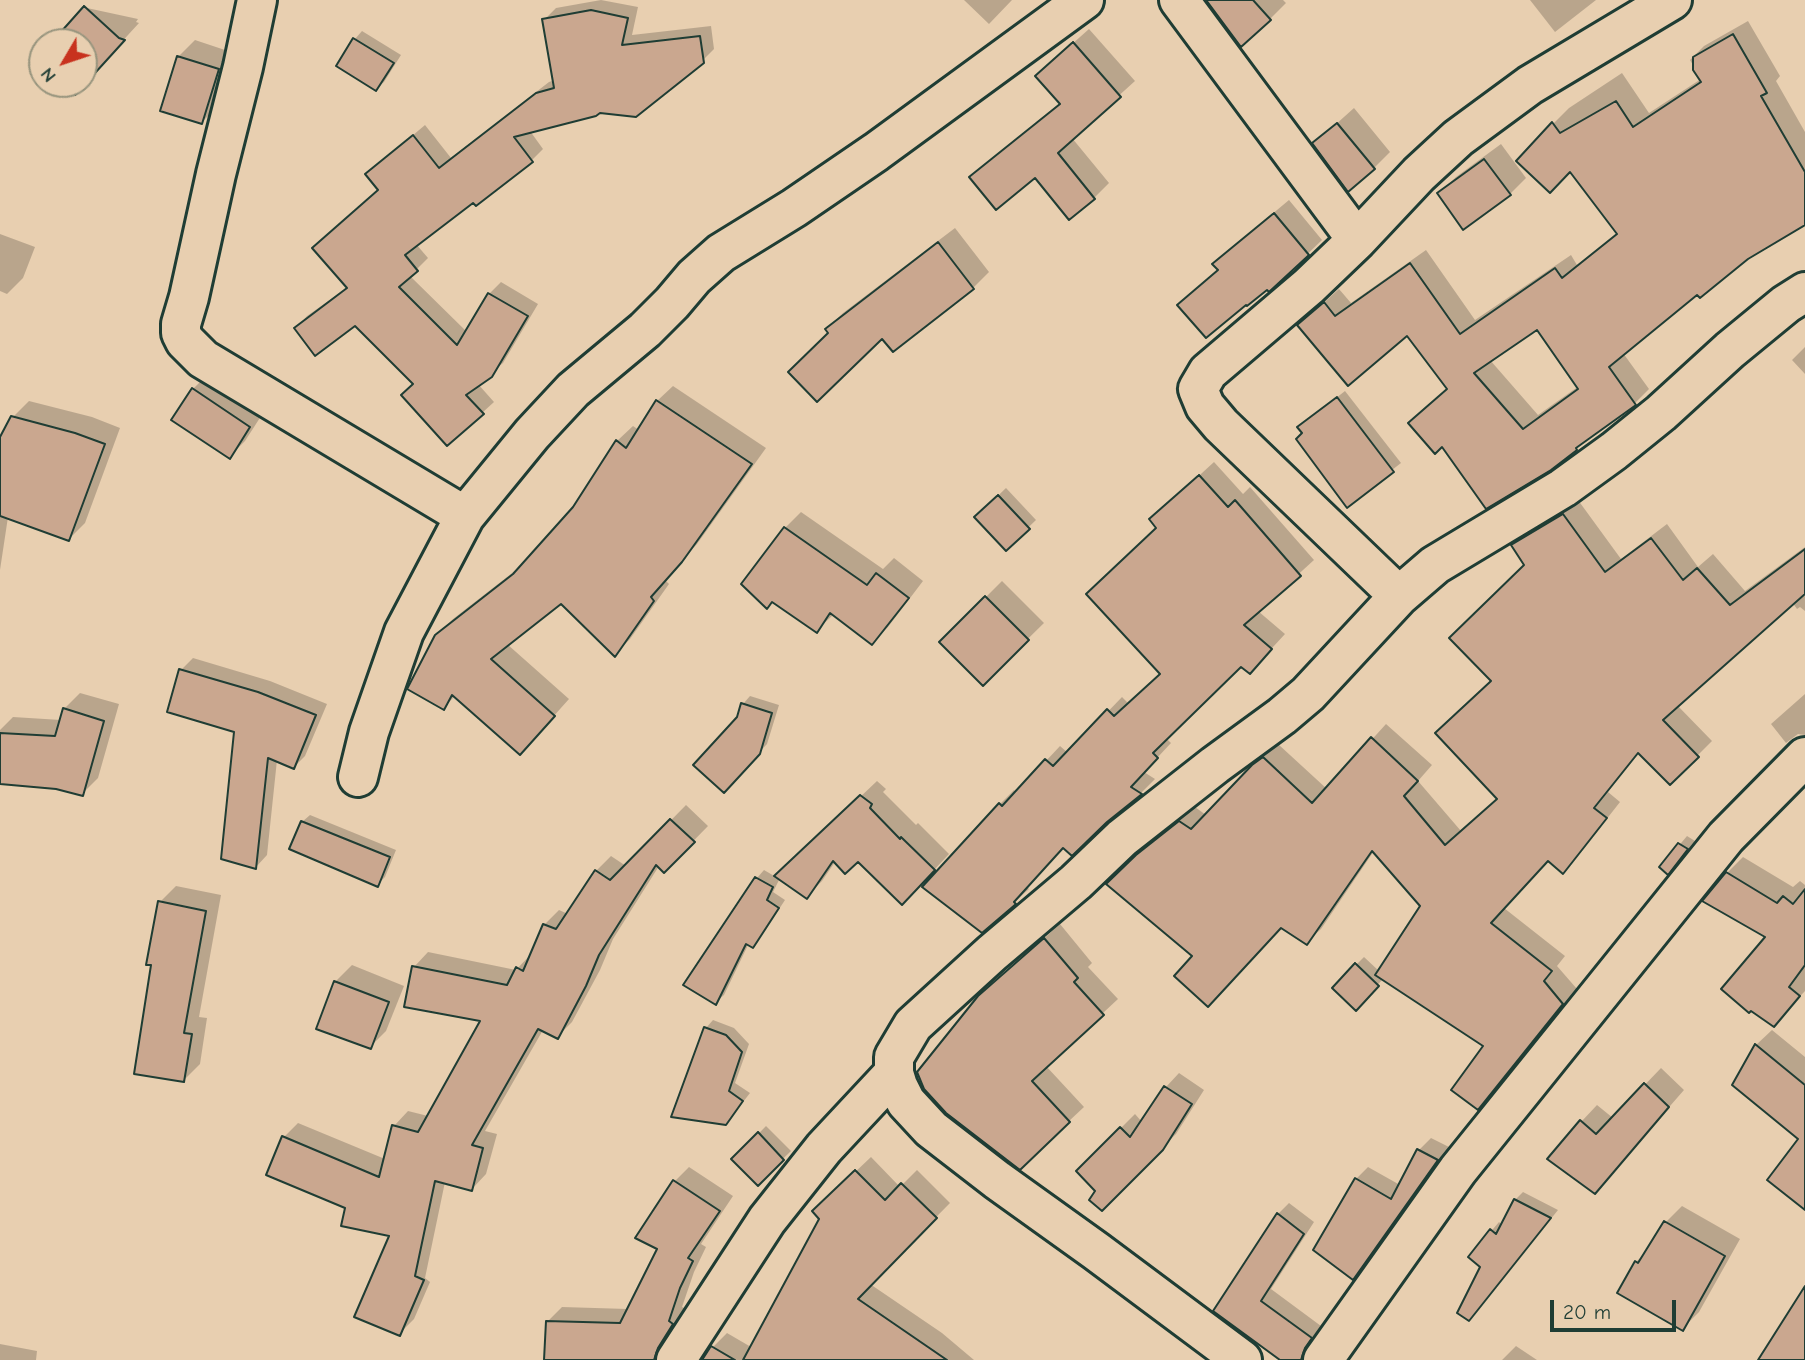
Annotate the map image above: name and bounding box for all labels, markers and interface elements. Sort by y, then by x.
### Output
north arrow [28,28,98,98]
text: N [36,63,61,87]
scale bar [1553,1286,1679,1330]
text: 20 m [1563,1300,1611,1324]

